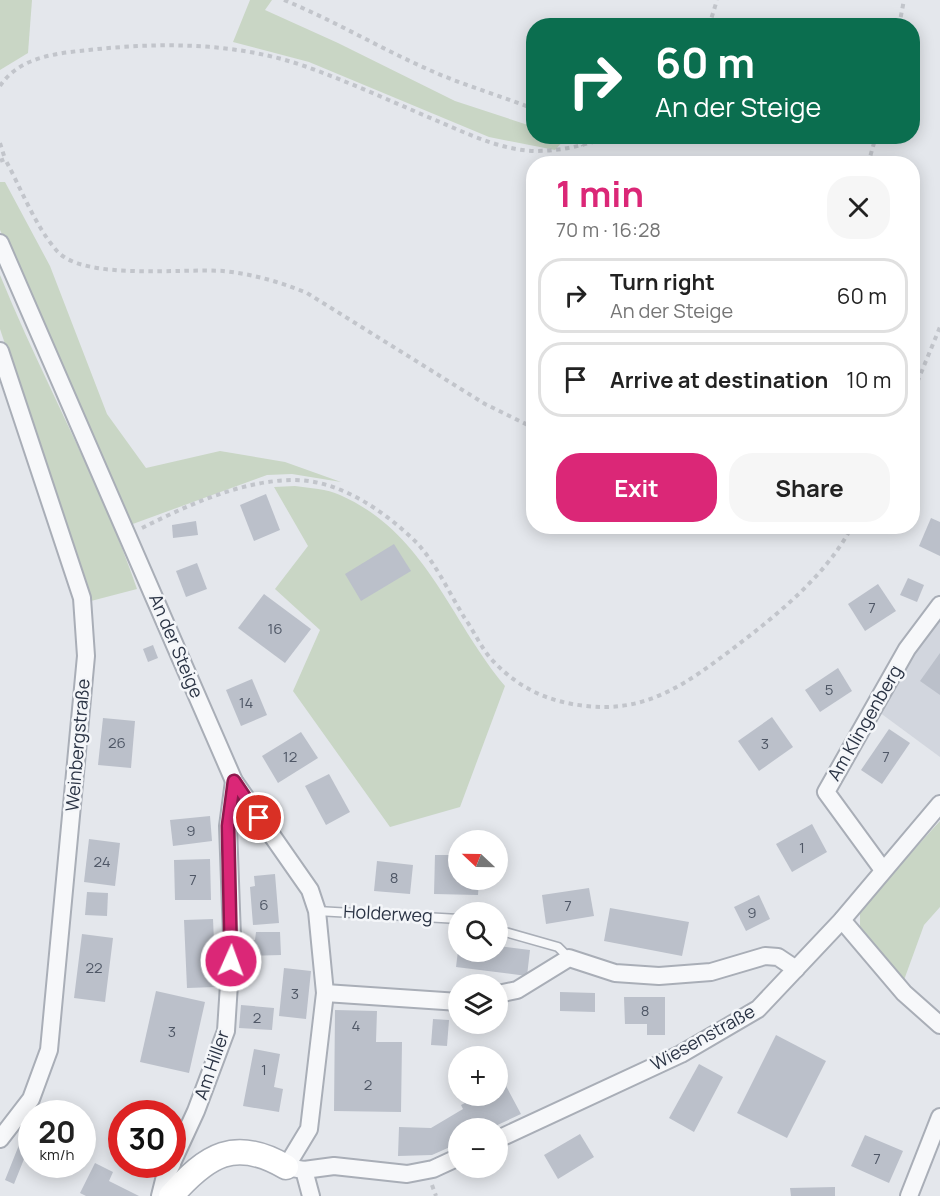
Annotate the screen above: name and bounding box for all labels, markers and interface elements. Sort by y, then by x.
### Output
text: 60 m [655,33,755,91]
icon: right [556,42,634,120]
text: An der Steige [655,88,821,125]
text: 1 min [556,169,644,218]
button: close [827,176,890,239]
text: 70 m · 16:28 [556,216,661,243]
text: Turn right [610,267,715,297]
icon: right [559,279,592,312]
text: 60 m [837,281,887,311]
text: An der Steige [610,297,733,324]
icon: arrive [559,363,592,396]
text: Arrive at destination [610,365,828,395]
text: 10 m [846,365,891,395]
button: Exit [556,453,717,522]
button: Share [729,453,890,522]
street label: An der Steige [144,590,210,701]
house number: 7 [868,597,876,618]
house number: 16 [267,618,283,639]
street label: Am Klingenberg [821,660,907,785]
street label: Weinbergstraße [59,678,95,812]
house number: 5 [825,679,833,700]
house number: 14 [239,692,253,713]
house number: 26 [108,732,126,753]
house number: 3 [761,733,769,754]
house number: 12 [283,746,297,767]
house number: 7 [882,746,890,767]
pin [233,792,284,843]
icon: arrive [242,801,275,834]
house number: 9 [186,820,196,841]
north arrow [448,830,508,890]
map controls [448,830,508,1178]
house number: 1 [799,837,805,858]
house number: 24 [93,851,111,872]
house number: 8 [390,867,398,888]
house number: 7 [189,869,197,890]
house number: 6 [259,894,269,915]
house number: 7 [564,895,572,916]
street label: Holderweg [343,899,433,927]
button: search [448,902,508,962]
house number: 9 [747,902,757,923]
position arrow [199,929,263,993]
house number: 22 [85,957,103,978]
button: layers [448,974,508,1034]
house number: 3 [291,983,299,1004]
street label: Wiesenstraße [646,999,759,1076]
house number: 8 [641,1000,649,1021]
house number: 2 [253,1007,261,1028]
house number: 4 [352,1015,361,1036]
house number: 3 [168,1021,176,1042]
street label: Am Hiller [188,1026,234,1103]
button: + [448,1046,508,1106]
house number: 1 [261,1059,267,1080]
house number: 2 [364,1074,372,1095]
speed limit sign: 30 [108,1100,186,1178]
text: 20 [38,1111,76,1152]
button: − [448,1118,508,1178]
text: km/h [40,1144,74,1165]
house number: 7 [873,1148,881,1169]

